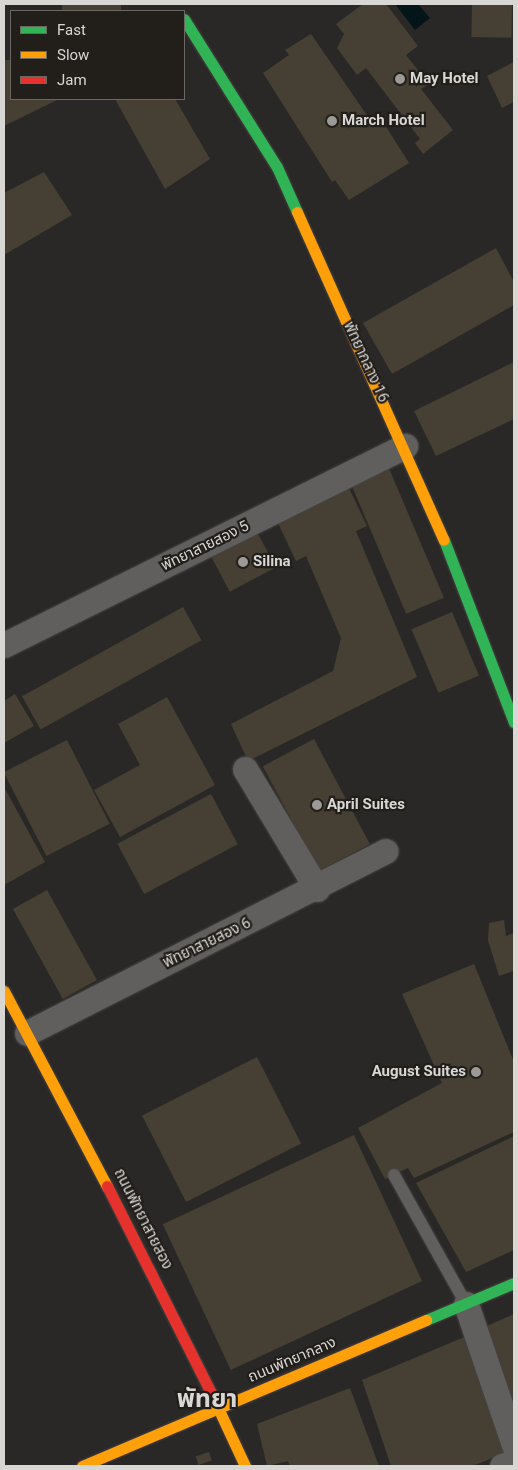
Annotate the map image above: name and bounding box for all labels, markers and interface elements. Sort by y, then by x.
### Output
legend [10,10,185,100]
text: Fast [57,21,86,39]
text: Slow [57,46,89,64]
place label: May Hotel [410,70,479,88]
text: Jam [57,71,87,89]
marker: May Hotel [394,73,406,85]
place label: March Hotel [342,112,425,130]
marker: March Hotel [326,115,338,127]
street label: พัทยากลาง 16 [339,319,393,405]
street label: พัทยาสายสอง 5 [158,517,252,575]
place label: Silina [253,553,291,571]
marker: Silina [237,556,249,568]
place label: April Suites [327,796,405,814]
marker: April Suites [311,799,323,811]
street label: พัทยาสายสอง 6 [160,914,254,972]
place label: August Suites [372,1063,466,1081]
marker: August Suites [470,1066,482,1078]
street label: ถนนพัทยาสายสอง [110,1166,176,1272]
street label: ถนนพัทยากลาง [245,1333,339,1387]
district label: พัทยา [177,1384,237,1414]

